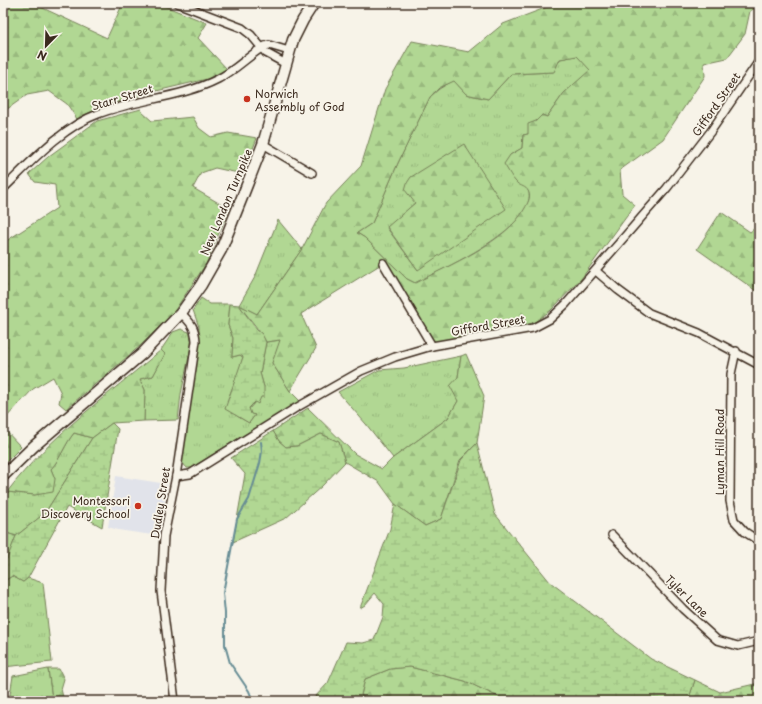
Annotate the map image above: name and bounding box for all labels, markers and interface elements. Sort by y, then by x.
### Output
north arrow [26,26,66,66]
text: N [34,46,49,65]
street label: Gifford Street [688,68,745,139]
street label: Starr Street [89,79,155,114]
place label: Norwich Assembly of God [255,85,344,115]
marker: Norwich Assembly of God [242,94,252,104]
street label: New London Turnpike [196,146,256,258]
street label: Gifford Street [450,310,527,340]
street label: Lyman Hill Road [711,409,728,495]
street label: Dudley Street [146,465,174,540]
place label: Montessori Discovery School [41,492,130,522]
marker: Montessori Discovery School [133,501,143,511]
street label: Tyler Lane [662,571,712,621]

